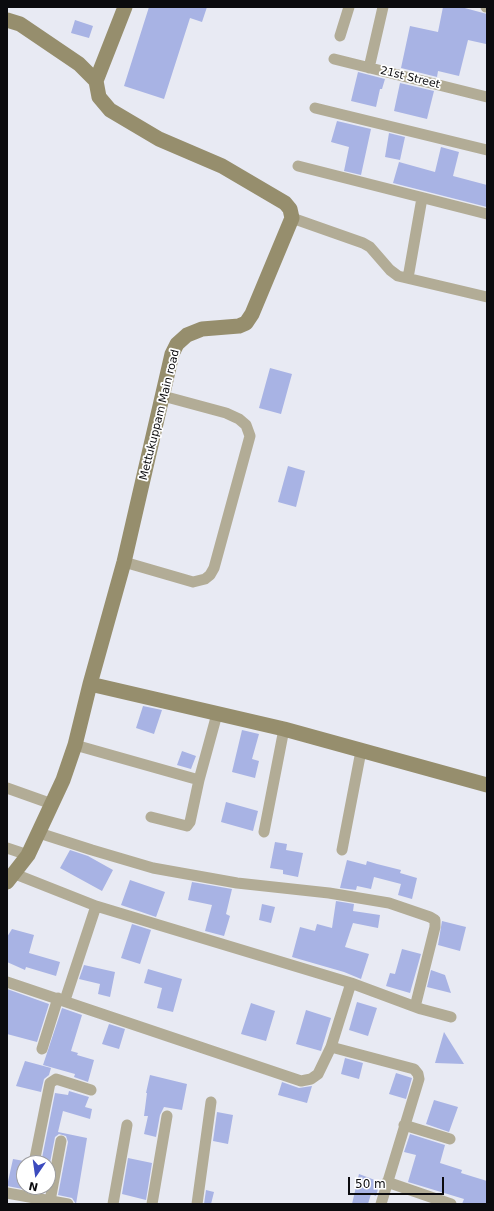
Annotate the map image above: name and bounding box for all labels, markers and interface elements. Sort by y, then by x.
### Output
street label: 21st Street [379,64,441,92]
street label: Mettukuppam Main road [137,348,183,482]
north arrow [16,1155,56,1195]
scale bar [350,1169,446,1195]
text: 50 m [355,1177,386,1191]
text: N [27,1179,39,1194]

